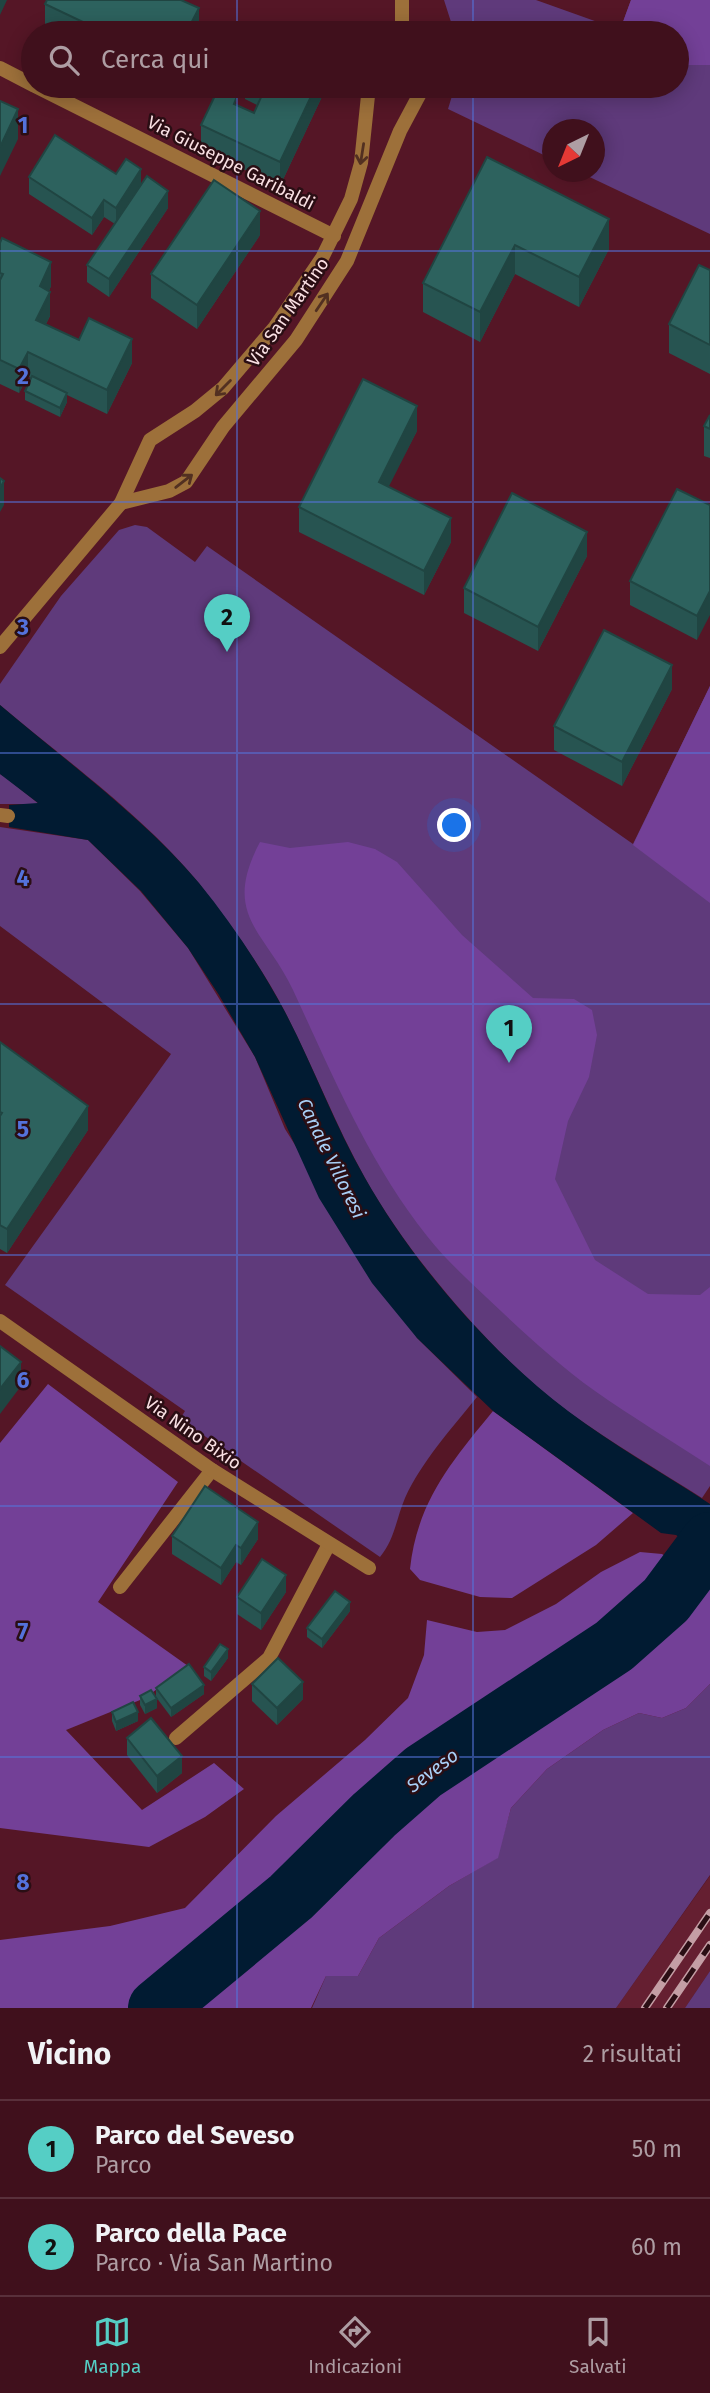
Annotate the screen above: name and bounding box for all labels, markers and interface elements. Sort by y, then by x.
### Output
search box [21,21,689,98]
icon: search [45,41,83,79]
text: Cerca qui [101,44,210,75]
text: 1 [18,111,28,139]
street label: Via Giuseppe Garibaldi [144,111,318,215]
north arrow [542,119,605,182]
one-way arrow [355,142,368,164]
street label: Via San Martino [242,253,334,371]
one-way arrow [315,293,329,312]
text: 2 [17,362,29,390]
one-way arrow [214,379,231,396]
one-way arrow [174,473,192,488]
pin: 2 [204,594,250,652]
text: 3 [16,613,29,641]
your location [437,808,471,842]
text: 4 [17,864,30,892]
pin: 1 [486,1005,532,1063]
water label: Canale Villoresi [292,1094,371,1223]
text: 5 [17,1115,29,1143]
text: 6 [17,1366,30,1394]
street label: Via Nino Bixio [140,1392,246,1474]
text: 7 [18,1617,29,1645]
water label: Seveso [401,1744,463,1798]
text: 8 [16,1868,30,1896]
text: Vicino [28,2036,111,2072]
text: 2 risultati [583,2040,682,2068]
text: Parco del Seveso [95,2120,295,2151]
text: 1 [46,2135,56,2163]
text: 50 m [632,2135,682,2163]
text: Parco [95,2151,152,2179]
text: Parco della Pace [95,2218,287,2249]
text: 2 [45,2233,57,2261]
text: 60 m [631,2233,682,2261]
text: Parco · Via San Martino [95,2249,333,2277]
tab: Mappa [83,2313,141,2378]
tab: Indicazioni [308,2313,402,2378]
tab: Salvati [569,2313,627,2378]

